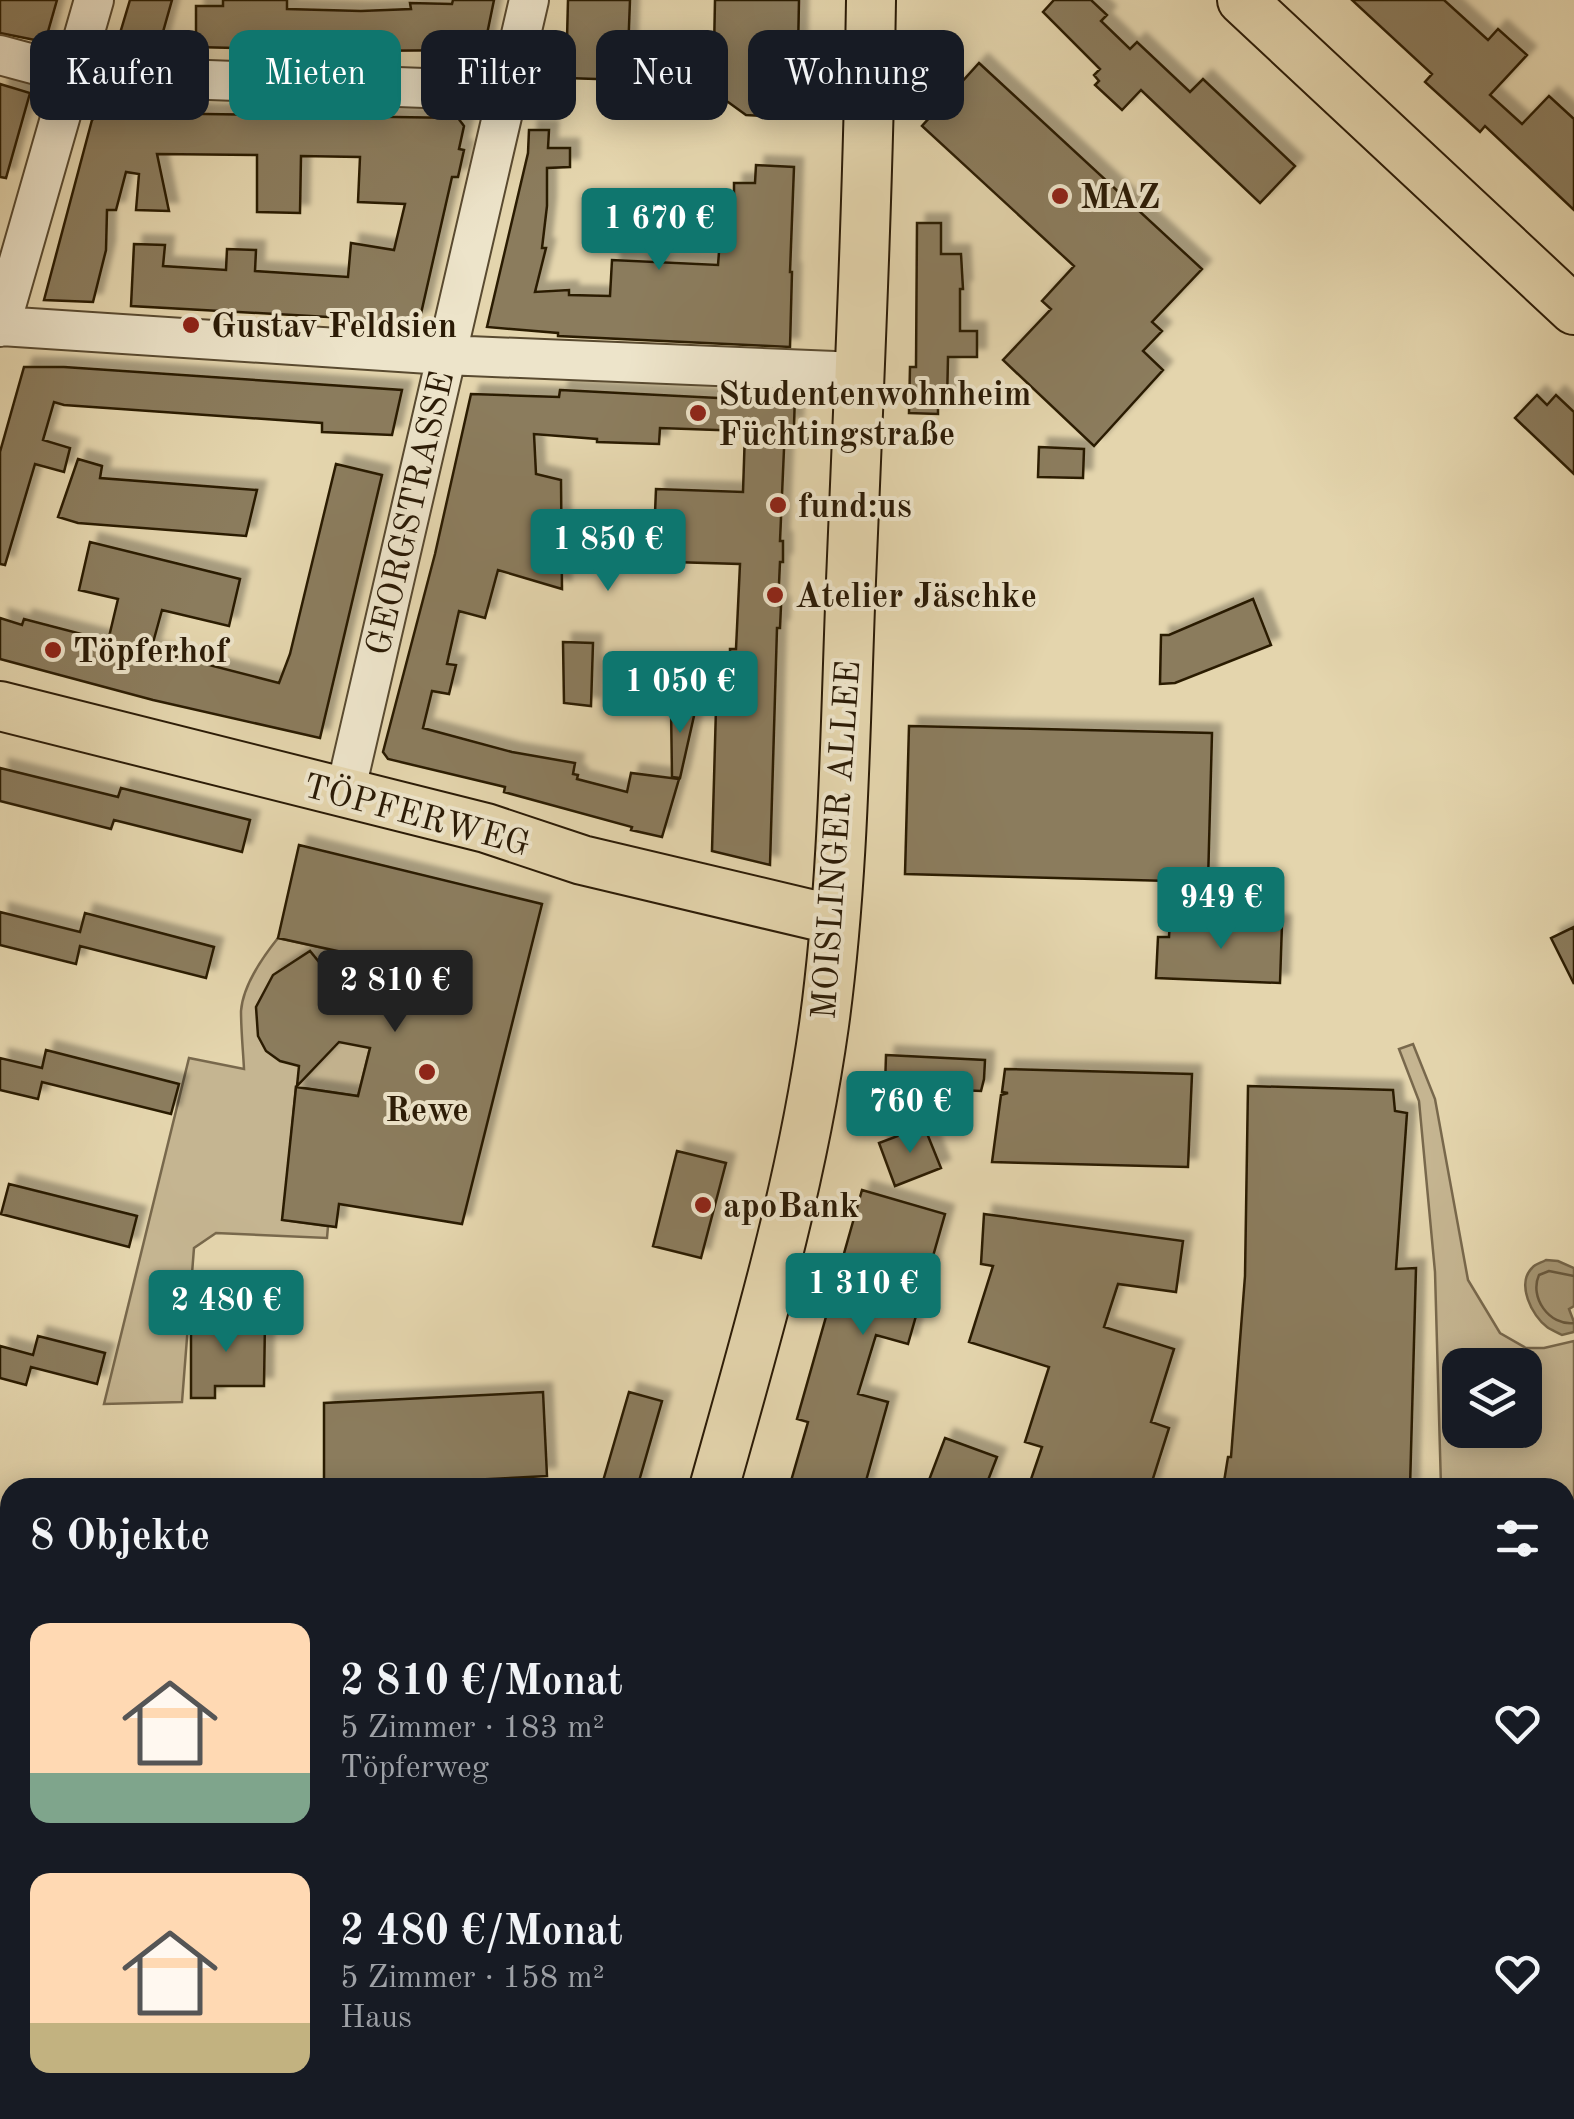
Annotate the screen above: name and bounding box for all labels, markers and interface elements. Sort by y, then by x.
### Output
chip: Kaufen [30,30,209,120]
chip: Mieten [229,30,401,120]
chip: Filter [421,30,576,120]
chip: Neu [596,30,728,120]
chip: Wohnung [748,30,964,120]
place label: MAZ [1080,181,1160,216]
marker: MAZ [1049,185,1071,207]
pin: 1 670 € [567,188,751,273]
text: 1 670 € [604,204,714,236]
place label: Gustav Feldsien [211,310,457,345]
marker: Gustav Feldsien [180,314,202,336]
street label: GEORGSTRASSE [362,368,461,659]
place label: Studentenwohnheim Füchtingstraße [718,378,1032,453]
marker: Studentenwohnheim Füchtingstraße [687,402,709,424]
place label: fund:us [798,490,912,525]
marker: fund:us [767,494,789,516]
pin: 1 850 € [516,509,700,594]
text: 1 850 € [553,525,663,557]
place label: Atelier Jäschke [795,580,1037,615]
marker: Atelier Jäschke [764,584,786,606]
place label: Töpferhof [73,635,231,670]
marker: Töpferhof [42,639,64,661]
pin: 1 050 € [588,651,772,736]
street label: MOISLINGER ALLEE [807,660,867,1021]
text: 1 050 € [625,667,735,699]
street label: TÖPFERWEG [299,764,535,863]
pin: 949 € [1151,867,1291,952]
text: 949 € [1179,883,1263,915]
pin: 2 810 € [303,950,487,1035]
text: 2 810 € [340,966,450,998]
marker: Rewe [416,1061,438,1083]
pin: 760 € [840,1071,980,1156]
text: 760 € [868,1087,952,1119]
place label: Rewe [385,1094,469,1129]
place label: apoBank [723,1190,859,1225]
marker: apoBank [692,1194,714,1216]
pin: 1 310 € [771,1253,955,1338]
text: 1 310 € [808,1269,918,1301]
pin: 2 480 € [134,1270,318,1355]
text: 2 480 € [171,1286,281,1318]
map controls [1442,1348,1542,1448]
button: layers [1442,1348,1542,1448]
icon: filters [1490,1511,1545,1566]
text: 8 Objekte [30,1517,210,1559]
text: 2 810 €/Monat [340,1662,623,1704]
icon: home [110,1663,230,1783]
icon: heart [1490,1696,1545,1751]
text: 5 Zimmer · 183 m² [340,1713,605,1745]
text: Töpferweg [340,1753,489,1785]
text: 2 480 €/Monat [340,1912,623,1954]
icon: home [110,1913,230,2033]
icon: heart [1490,1946,1545,2001]
text: 5 Zimmer · 158 m² [340,1963,605,1995]
text: Haus [340,2003,412,2035]

